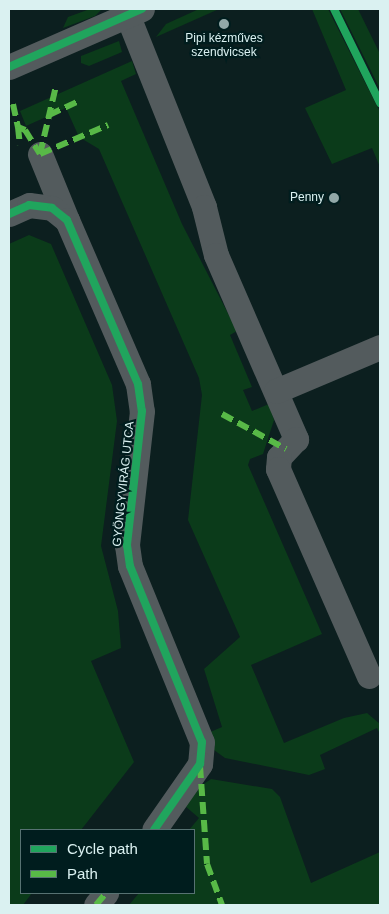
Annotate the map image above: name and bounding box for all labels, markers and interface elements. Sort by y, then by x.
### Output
marker: Pipi kézműves szendvicsek [218,18,230,30]
place label: Pipi kézműves szendvicsek [185,32,263,60]
place label: Penny [290,191,324,205]
marker: Penny [328,192,340,204]
street label: GYÖNGYVIRÁG UTCA [110,421,138,547]
legend [20,829,195,894]
text: Cycle path [67,840,138,857]
text: Path [67,865,98,882]

